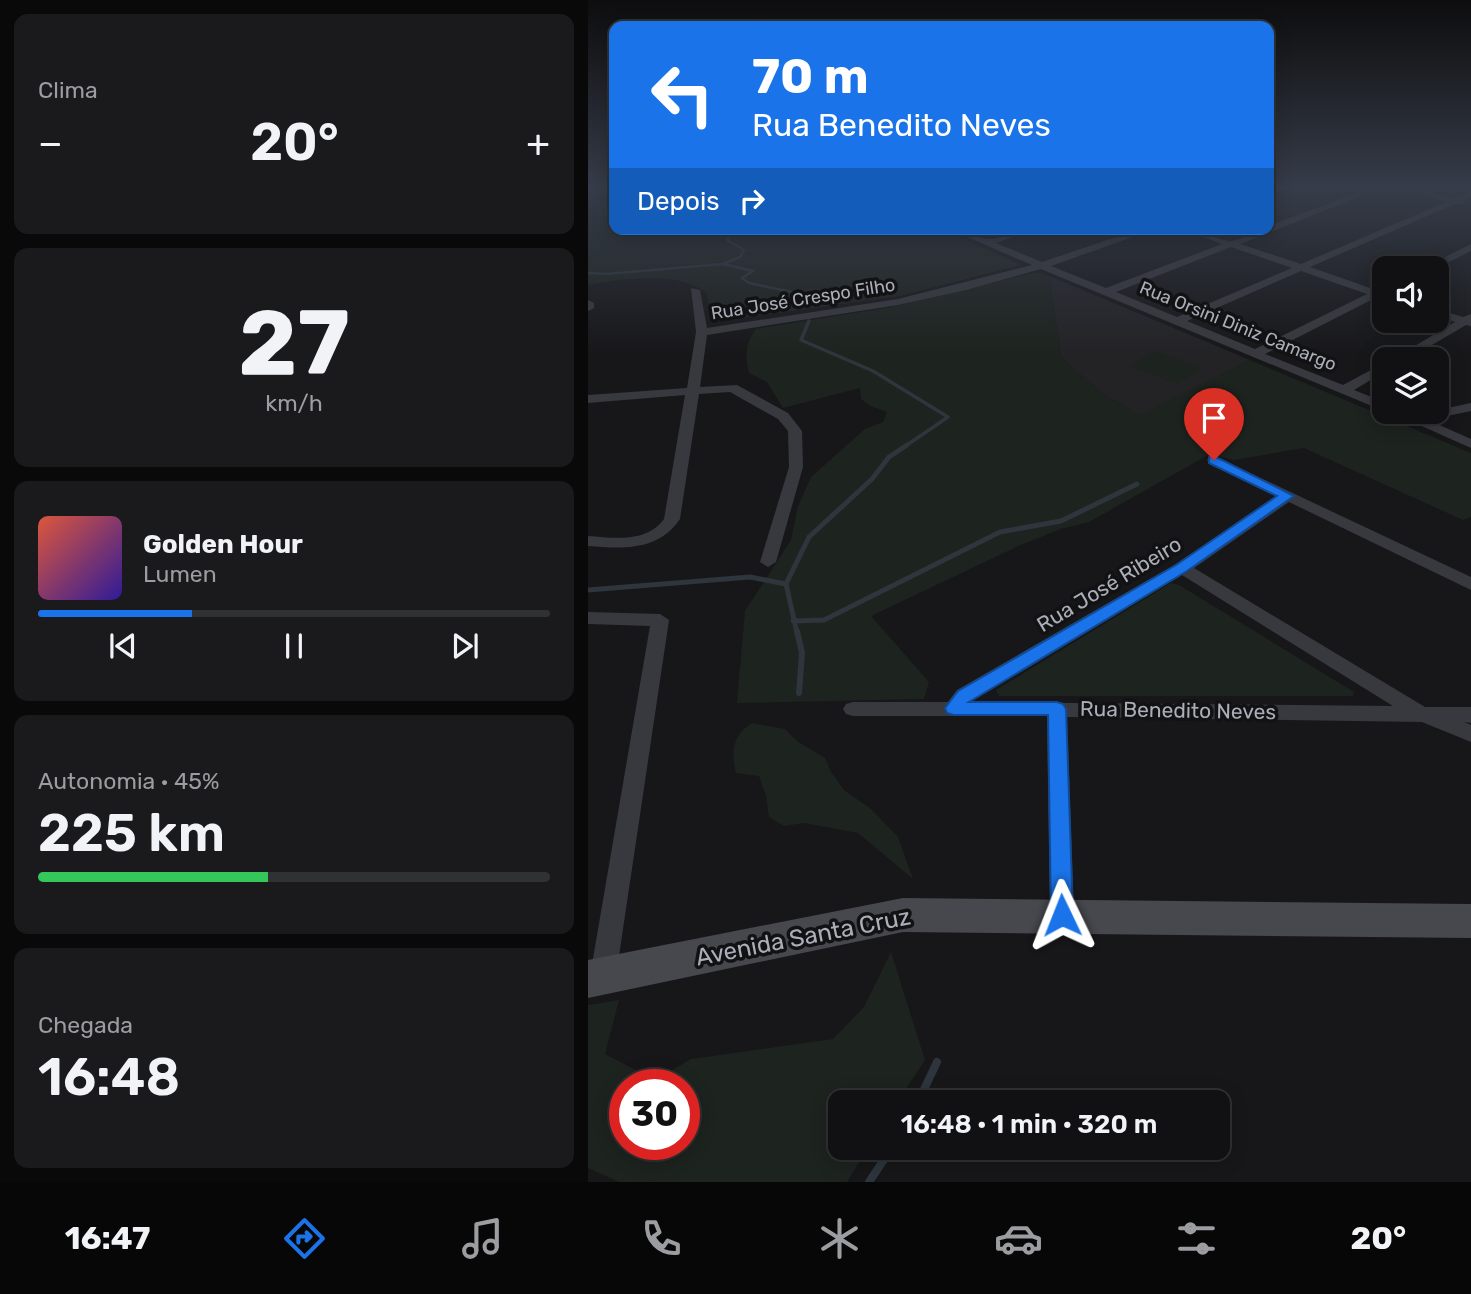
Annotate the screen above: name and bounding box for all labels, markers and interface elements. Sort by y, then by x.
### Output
text: 70 m [752,47,869,105]
icon: left [637,49,728,140]
text: Clima [38,76,98,104]
text: Rua Benedito Neves [752,106,1051,144]
text: 20° [250,111,339,173]
text: − [38,120,63,166]
text: + [526,120,550,166]
icon: right [733,182,771,220]
text: Depois [637,186,719,217]
map controls [1372,256,1449,424]
button: sound [1372,256,1449,333]
street label: Rua José Crespo Filho [709,274,897,324]
street label: Rua Orsini Diniz Camargo [1136,276,1340,376]
text: 27 [238,289,350,397]
button: layers [1372,347,1449,424]
pin [1184,388,1244,460]
text: km/h [265,389,323,417]
icon: arrive [1195,399,1233,437]
text: Golden Hour [143,529,303,560]
street label: Rua José Ribeiro [1032,531,1186,637]
text: Lumen [143,560,217,588]
icon: previous [104,627,142,665]
icon: pause [275,627,313,665]
icon: next [446,627,484,665]
street label: Rua Benedito Neves [1080,696,1276,724]
text: Autonomia · 45% [38,767,219,795]
text: 225 km [38,802,225,864]
position arrow [1025,878,1099,952]
street label: Avenida Santa Cruz [693,902,913,972]
text: Chegada [38,1011,133,1039]
text: 16:48 [38,1046,180,1108]
speed limit sign: 30 [609,1069,700,1160]
text: 16:48 · 1 min · 320 m [901,1109,1157,1140]
icon: directions [280,1214,329,1263]
icon: music [458,1214,507,1263]
icon: phone [637,1214,686,1263]
icon: climate [815,1214,864,1263]
icon: car [994,1214,1043,1263]
icon: filters [1172,1214,1221,1263]
text: 16:47 [65,1219,150,1257]
text: 20° [1351,1219,1406,1257]

